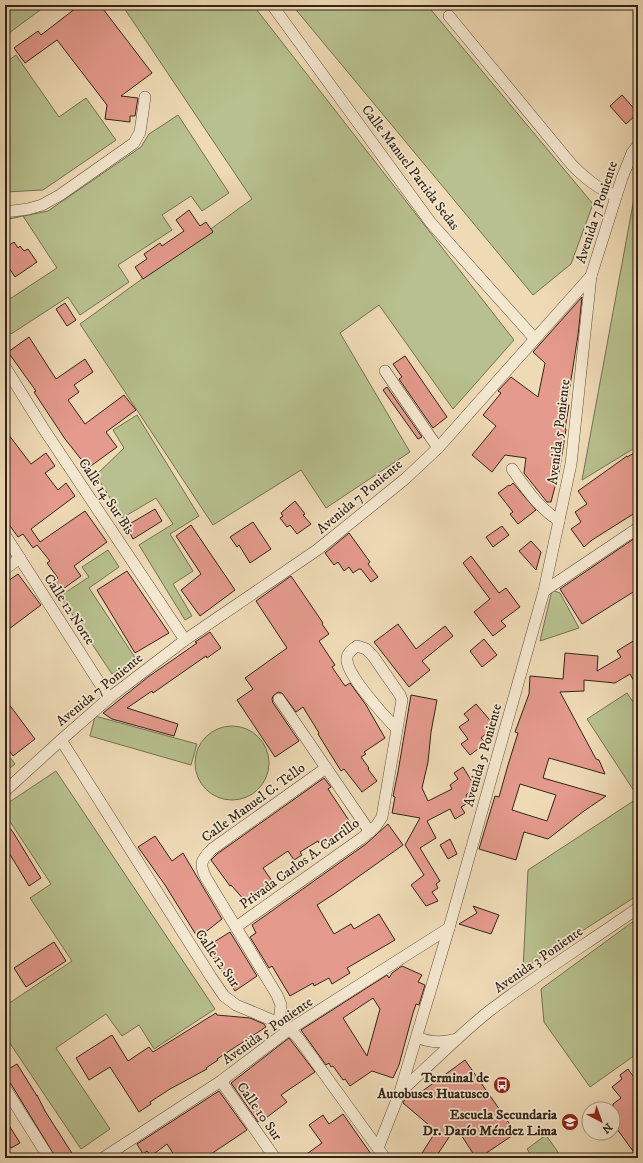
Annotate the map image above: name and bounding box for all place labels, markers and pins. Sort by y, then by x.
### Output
place label: Terminal de Autobuses Huatusco [377,1069,489,1103]
bus stop icon: Terminal de Autobuses Huatusco [492,1075,512,1095]
place label: Escuela Secundaria Dr. Darío Méndez Lima [423,1106,558,1140]
school or university icon: Escuela Secundaria Dr. Darío Méndez Lima [560,1112,580,1132]

